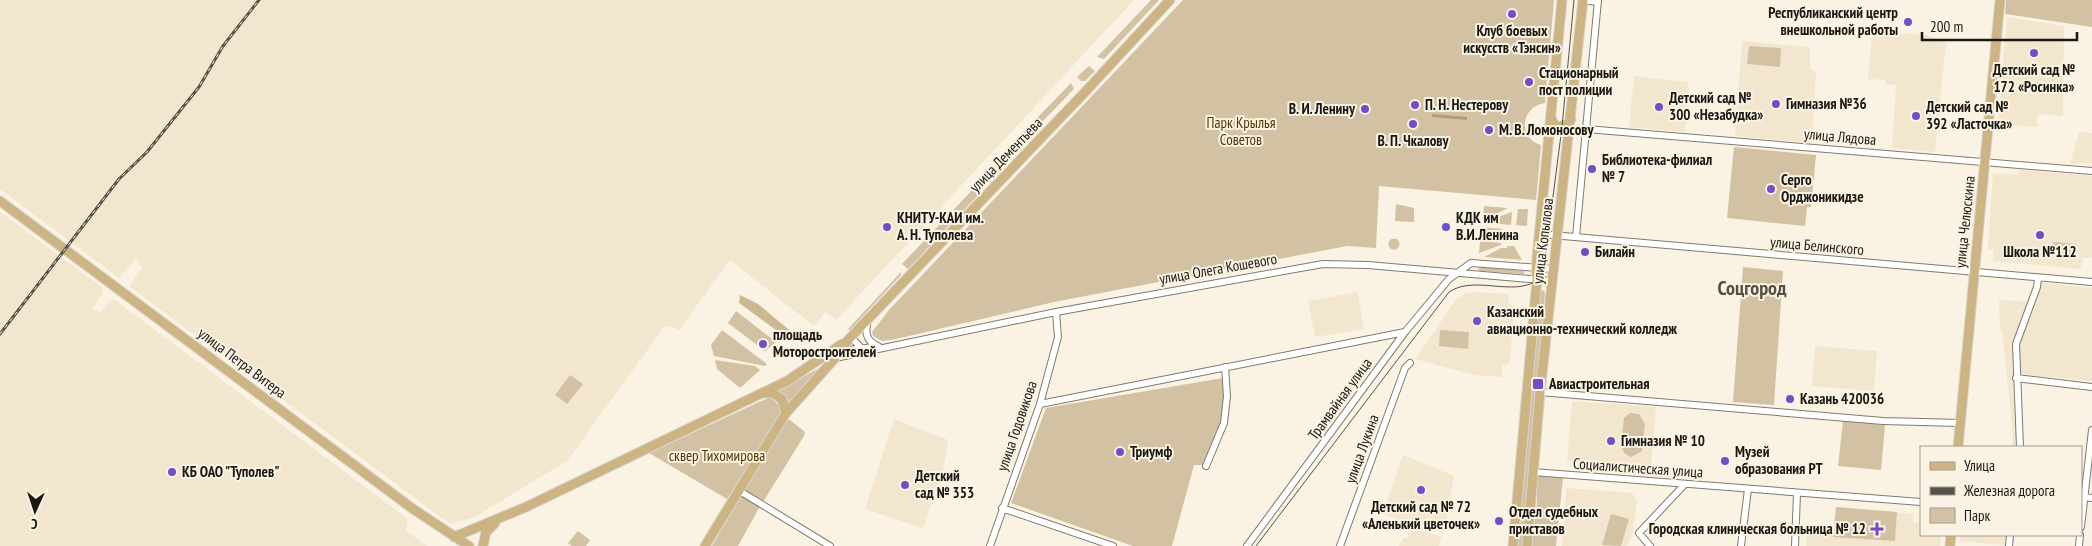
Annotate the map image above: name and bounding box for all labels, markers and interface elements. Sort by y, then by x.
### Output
place label: Республиканский центр внешкольной работы [1768,3,1898,39]
marker: Клуб боевых искусств «Тэнсин» [1506,8,1518,20]
scale bar [1922,10,2077,42]
marker: Республиканский центр внешкольной работы [1902,16,1914,28]
text: 200 m [1930,17,1963,36]
place label: Клуб боевых искусств «Тэнсин» [1463,21,1561,57]
marker: Детский сад № 172 «Росинка» [2028,47,2040,59]
place label: Детский сад № 172 «Росинка» [1993,60,2075,96]
place label: Стационарный пост полиции [1539,63,1619,99]
marker: Стационарный пост полиции [1523,76,1535,88]
place label: Детский сад № 300 «Незабудка» [1669,88,1763,124]
place label: Гимназия №36 [1786,94,1867,113]
place label: П. Н. Нестерову [1425,95,1509,114]
place label: Детский сад № 392 «Ласточка» [1926,97,2012,133]
marker: Гимназия №36 [1770,98,1782,110]
place label: В. И. Ленину [1289,99,1356,118]
marker: П. Н. Нестерову [1409,99,1421,111]
marker: Детский сад № 300 «Незабудка» [1653,101,1665,113]
marker: В. И. Ленину [1359,103,1371,115]
marker: Детский сад № 392 «Ласточка» [1910,110,1922,122]
street label: улица Дементьева [965,113,1046,196]
park label: Парк Крылья Советов [1207,113,1276,149]
marker: В. П. Чкалову [1407,118,1419,130]
place label: М. В. Ломоносову [1499,120,1595,139]
marker: М. В. Ломоносову [1483,124,1495,136]
street label: улица Лядова [1803,124,1877,149]
place label: В. П. Чкалову [1377,131,1450,150]
place label: Библиотека-филиал № 7 [1602,150,1712,186]
marker: Библиотека-филиал № 7 [1586,163,1598,175]
place label: Серго Орджоникидзе [1781,170,1864,206]
street label: улица Челюскина [1950,175,1979,269]
marker: Серго Орджоникидзе [1765,183,1777,195]
street label: улица Копылова [1528,197,1557,285]
place label: КНИТУ-КАИ им. А. Н. Туполева [896,208,984,244]
place label: КДК им В.И.Ленина [1456,208,1519,244]
marker: КНИТУ-КАИ им. А. Н. Туполева [881,221,893,233]
marker: КДК им В.И.Ленина [1440,221,1452,233]
marker: Школа №112 [2034,229,2046,241]
street label: улица Белинского [1769,232,1865,259]
place label: Билайн [1595,242,1635,261]
place label: Школа №112 [2003,242,2077,261]
marker: Билайн [1579,246,1591,258]
street label: улица Олега Кошевого [1158,249,1278,288]
district label: Соцгород [1717,275,1787,301]
place label: Казанский авиационно-технический колледж [1487,302,1677,338]
marker: Казанский авиационно-технический колледж [1471,315,1483,327]
street label: улица Петра Витера [194,323,290,402]
place label: площадь Моторостроителей [773,325,877,361]
marker: площадь Моторостроителей [757,338,769,350]
street label: Трамвайная улица [1304,354,1376,443]
place label: Авиастроительная [1548,374,1650,393]
marker: Авиастроительная [1531,377,1545,391]
street label: улица Годовикова [992,378,1041,474]
place label: Казань 420036 [1800,389,1884,408]
marker: Казань 420036 [1784,393,1796,405]
street label: улица Лукина [1340,412,1383,486]
place label: Гимназия № 10 [1621,431,1705,450]
marker: Гимназия № 10 [1605,435,1617,447]
place label: Триумф [1130,442,1172,461]
place label: Музей образования РТ [1735,442,1823,478]
park label: сквер Тихомирова [669,446,765,465]
marker: Триумф [1114,446,1126,458]
legend [1920,446,2082,536]
street label: Социалистическая улица [1572,453,1704,482]
marker: Музей образования РТ [1719,455,1731,467]
text: Улица [1964,456,1995,475]
place label: КБ ОАО "Туполев" [182,462,280,481]
marker: КБ ОАО "Туполев" [166,466,178,478]
place label: Детский сад № 353 [915,466,974,502]
marker: Детский сад № 353 [899,479,911,491]
text: Железная дорога [1963,481,2055,500]
marker: Детский сад № 72 «Аленький цветочек» [1415,484,1427,496]
north arrow [10,486,60,536]
place label: Детский сад № 72 «Аленький цветочек» [1362,497,1480,533]
place label: Отдел судебных приставов [1509,502,1599,538]
text: Парк [1964,506,1990,525]
text: С [30,515,38,533]
marker: Отдел судебных приставов [1493,515,1505,527]
place label: Городская клиническая больница № 12 [1649,519,1866,538]
marker: Городская клиническая больница № 12 [1870,522,1884,536]

